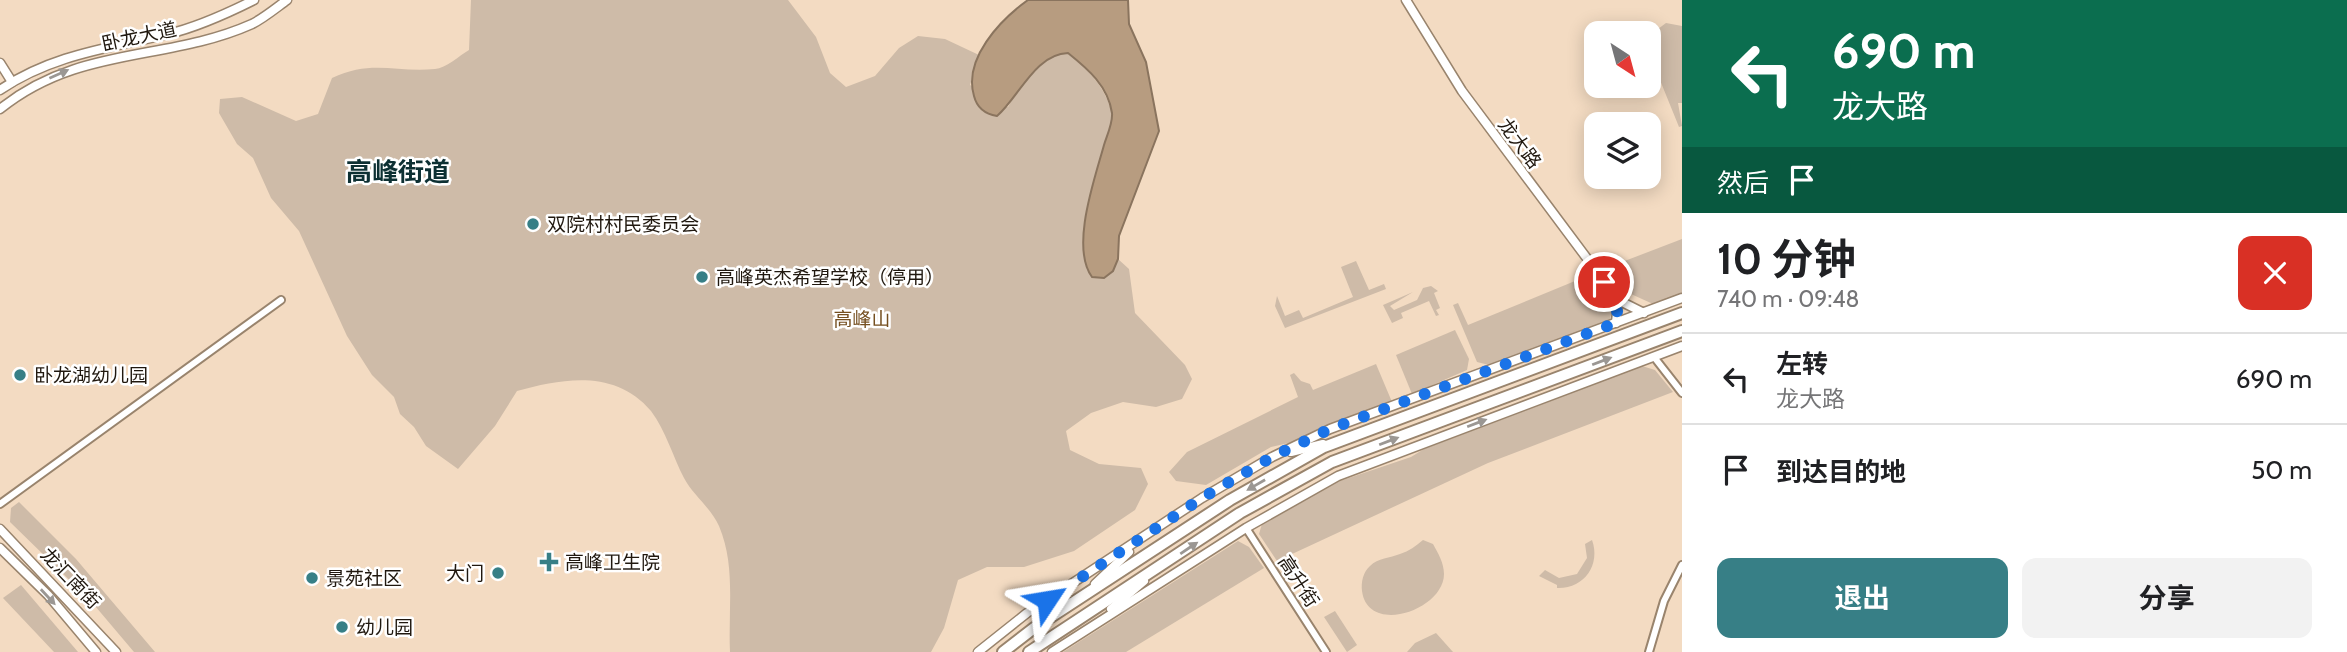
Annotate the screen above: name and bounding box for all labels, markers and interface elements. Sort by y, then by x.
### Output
street label: 卧龙大道 [100,17,179,56]
north arrow [1584,21,1661,98]
map controls [1584,21,1661,189]
text: 690 m [1832,21,1975,80]
icon: left [1717,28,1808,119]
one-way arrow [48,69,69,80]
text: 龙大路 [1832,87,1928,126]
button: layers [1584,112,1661,189]
street label: 龙大路 [1493,114,1546,173]
district label: 高峰街道 [346,156,450,188]
icon: arrive [1783,161,1821,199]
text: 然后 [1717,167,1769,199]
place label: 双院村村民委员会 [547,213,699,236]
marker: 双院村村民委员会 [525,216,541,232]
text: 10 分钟 [1717,233,1856,285]
button: close [2238,236,2312,310]
pin [1574,252,1634,312]
icon: arrive [1585,263,1623,301]
place label: 高峰英杰希望学校（停用） [716,266,944,289]
marker: 高峰英杰希望学校（停用） [694,269,710,285]
text: 740 m · 09:48 [1717,285,1859,313]
park label: 高峰山 [833,308,891,331]
text: 左转 [1776,348,1828,380]
one-way arrow [1591,355,1612,366]
icon: left [1717,360,1755,398]
text: 690 m [2236,363,2312,395]
place label: 卧龙湖幼儿园 [34,364,148,387]
marker: 卧龙湖幼儿园 [12,367,28,383]
text: 龙大路 [1776,385,1845,413]
one-way arrow [1467,418,1488,429]
one-way arrow [1378,435,1399,446]
icon: arrive [1717,451,1755,489]
text: 50 m [2251,454,2312,486]
text: 到达目的地 [1776,456,1906,488]
one-way arrow [1246,478,1265,491]
one-way arrow [1179,541,1198,554]
street label: 龙汇南街 [36,543,105,614]
place label: 高峰卫生院 [565,551,660,574]
street label: 高升街 [1273,551,1324,611]
marker: 高峰卫生院 [539,552,559,572]
button: 退出 [1717,558,2008,638]
button: 分享 [2022,558,2312,638]
place label: 大门 [446,562,484,585]
position arrow [1010,563,1084,637]
marker: 大门 [490,565,506,581]
place label: 景苑社区 [326,567,402,590]
marker: 景苑社区 [304,570,320,586]
one-way arrow [40,588,56,605]
place label: 幼儿园 [356,616,413,639]
marker: 幼儿园 [334,619,350,635]

